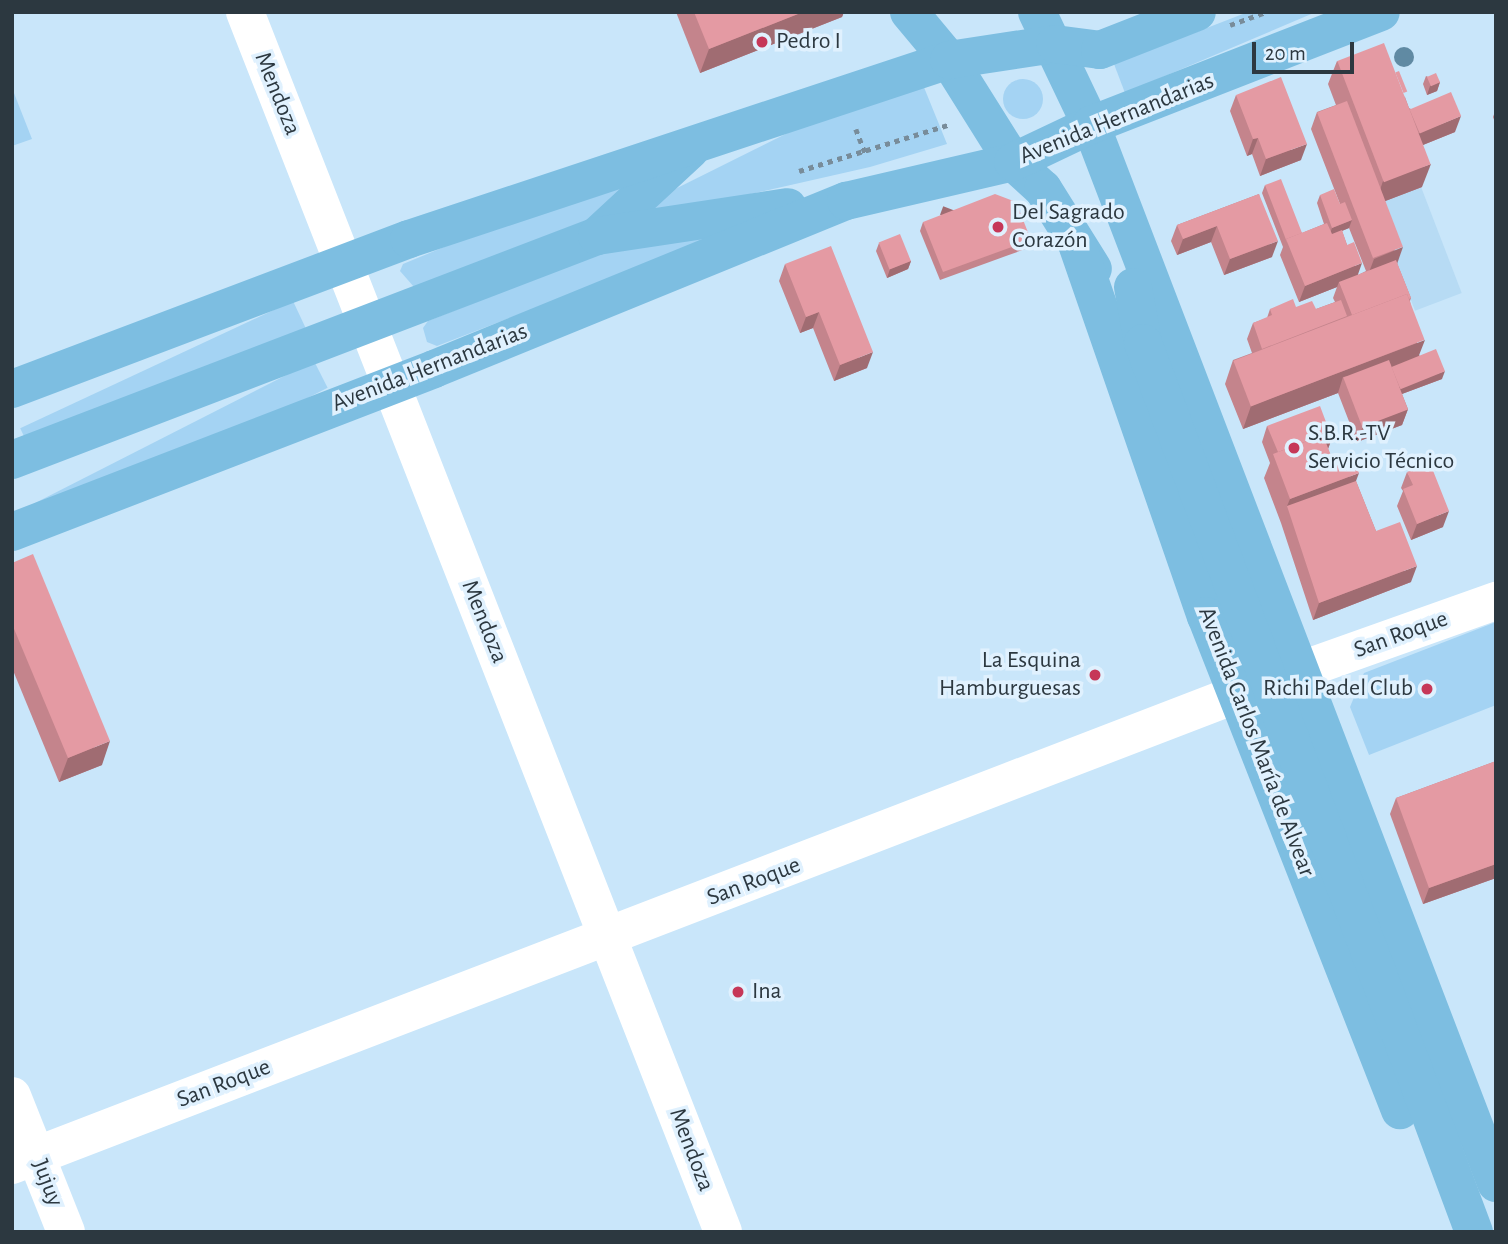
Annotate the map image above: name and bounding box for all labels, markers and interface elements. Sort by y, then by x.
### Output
place label: Pedro I [776,28,841,56]
scale bar [1256,28,1358,72]
marker: Pedro I [754,34,770,50]
text: 20 m [1265,43,1306,64]
street label: Mendoza [247,48,307,140]
street label: Avenida Hernandarias [1016,67,1218,171]
place label: Del Sagrado Corazón [1012,199,1125,255]
marker: Del Sagrado Corazón [990,219,1006,235]
street label: Avenida Hernandarias [328,317,532,419]
place label: S.B.R.-TV Servicio Técnico [1308,420,1454,476]
marker: S.B.R.-TV Servicio Técnico [1286,440,1302,456]
street label: Mendoza [454,576,514,668]
street label: Avenida Carlos María de Alvear [1191,603,1321,881]
street label: San Roque [1350,605,1452,665]
place label: La Esquina Hamburguesas [939,647,1081,703]
marker: La Esquina Hamburguesas [1087,667,1103,683]
place label: Richi Padel Club [1263,675,1413,703]
marker: Richi Padel Club [1419,681,1435,697]
street label: San Roque [703,851,805,913]
place label: Ina [752,978,782,1006]
marker: Ina [730,984,746,1000]
street label: San Roque [173,1053,275,1115]
street label: Mendoza [662,1104,720,1196]
street label: Jujuy [25,1155,69,1211]

